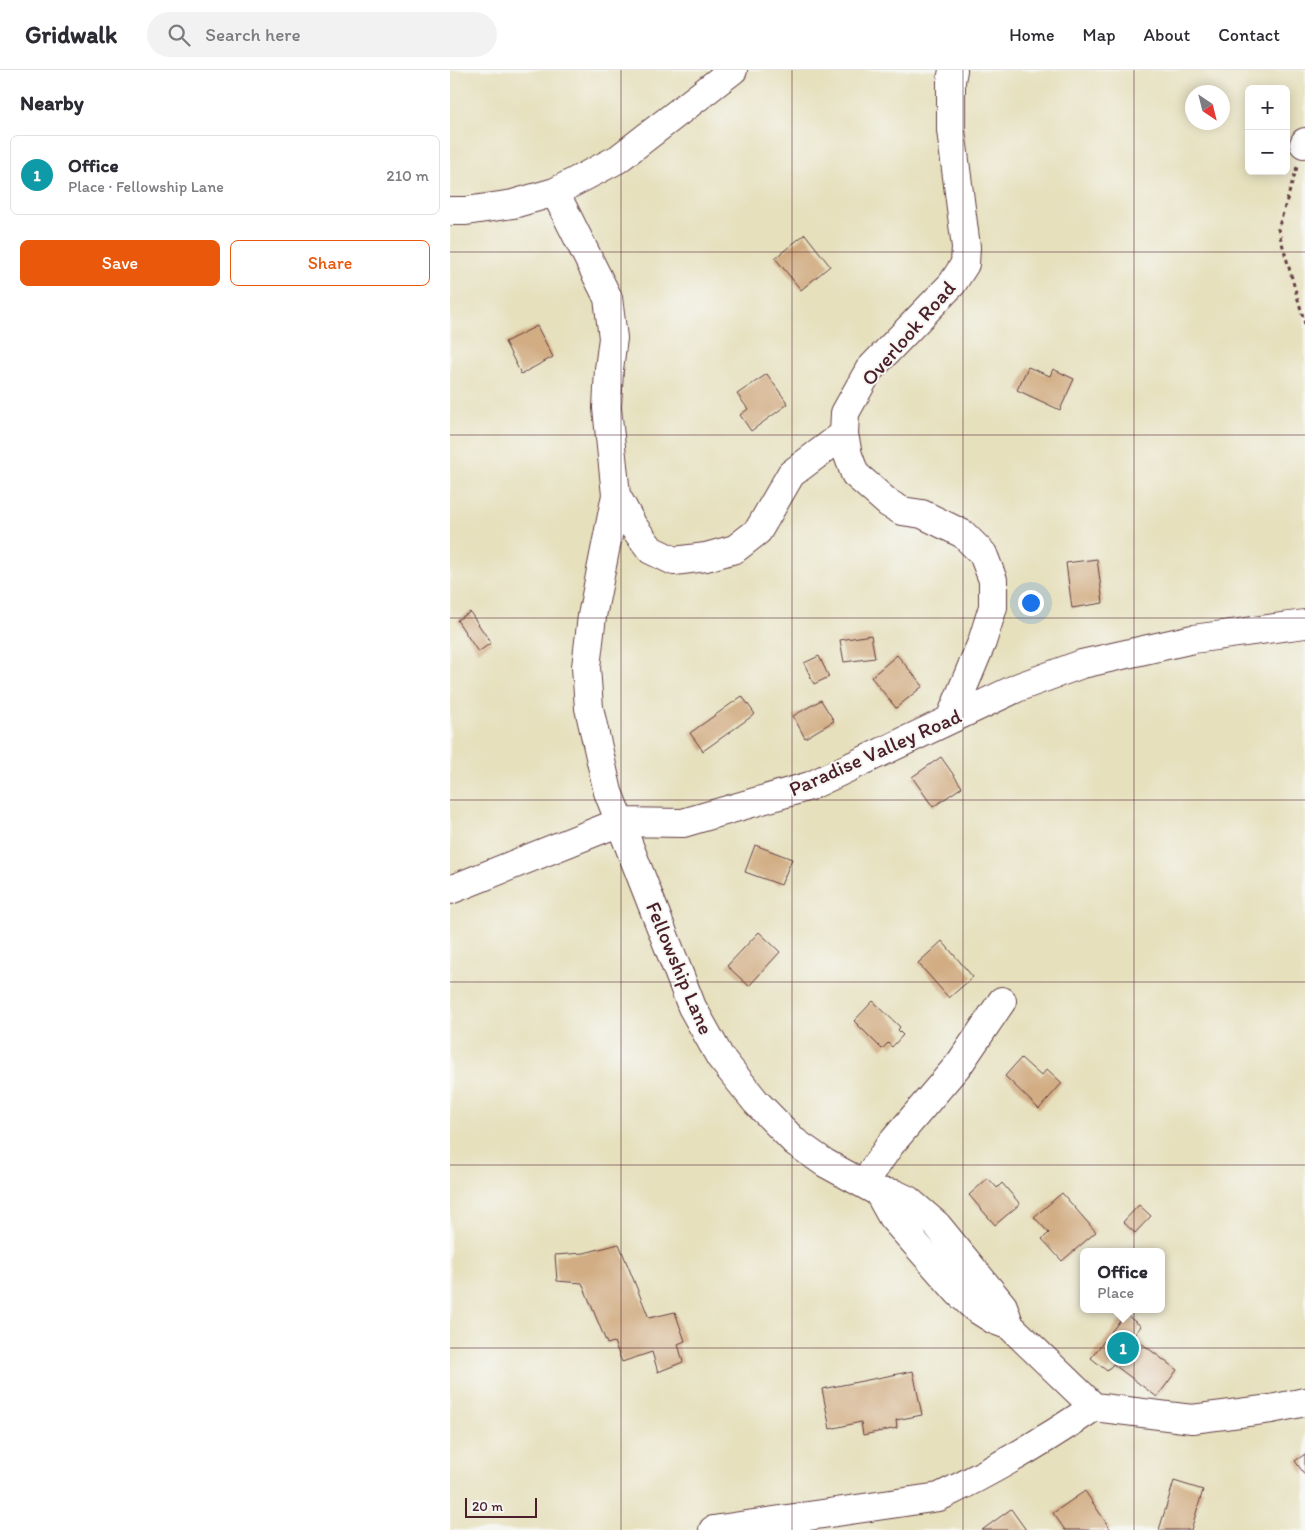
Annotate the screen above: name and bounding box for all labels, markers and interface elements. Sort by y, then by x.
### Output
search box [147,12,497,57]
text: Gridwalk [25,20,117,49]
icon: search [165,21,193,49]
text: Search here [205,23,301,46]
text: Home [1009,24,1055,46]
text: Map [1083,24,1116,46]
text: About [1144,24,1190,46]
text: Contact [1218,24,1280,46]
north arrow [1185,85,1230,130]
map controls [1245,85,1290,175]
button: + [1245,85,1290,130]
text: Nearby [20,90,84,115]
button: − [1245,130,1290,175]
text: Office [68,154,118,177]
text: 1 [33,166,41,185]
text: 210 m [386,166,429,185]
text: Place · Fellowship Lane [68,177,224,196]
button: Save [20,240,220,286]
button: Share [230,240,430,286]
street label: Overlook Road [856,276,960,390]
your location [1018,590,1044,616]
street label: Paradise Valley Road [785,703,966,801]
street label: Fellowship Lane [641,898,719,1038]
popup [1080,1248,1165,1313]
text: Office [1097,1260,1148,1283]
text: Place [1097,1283,1134,1302]
pin: 1 [1107,1329,1139,1367]
scale bar [465,1495,538,1518]
text: 20 m [472,1498,503,1515]

